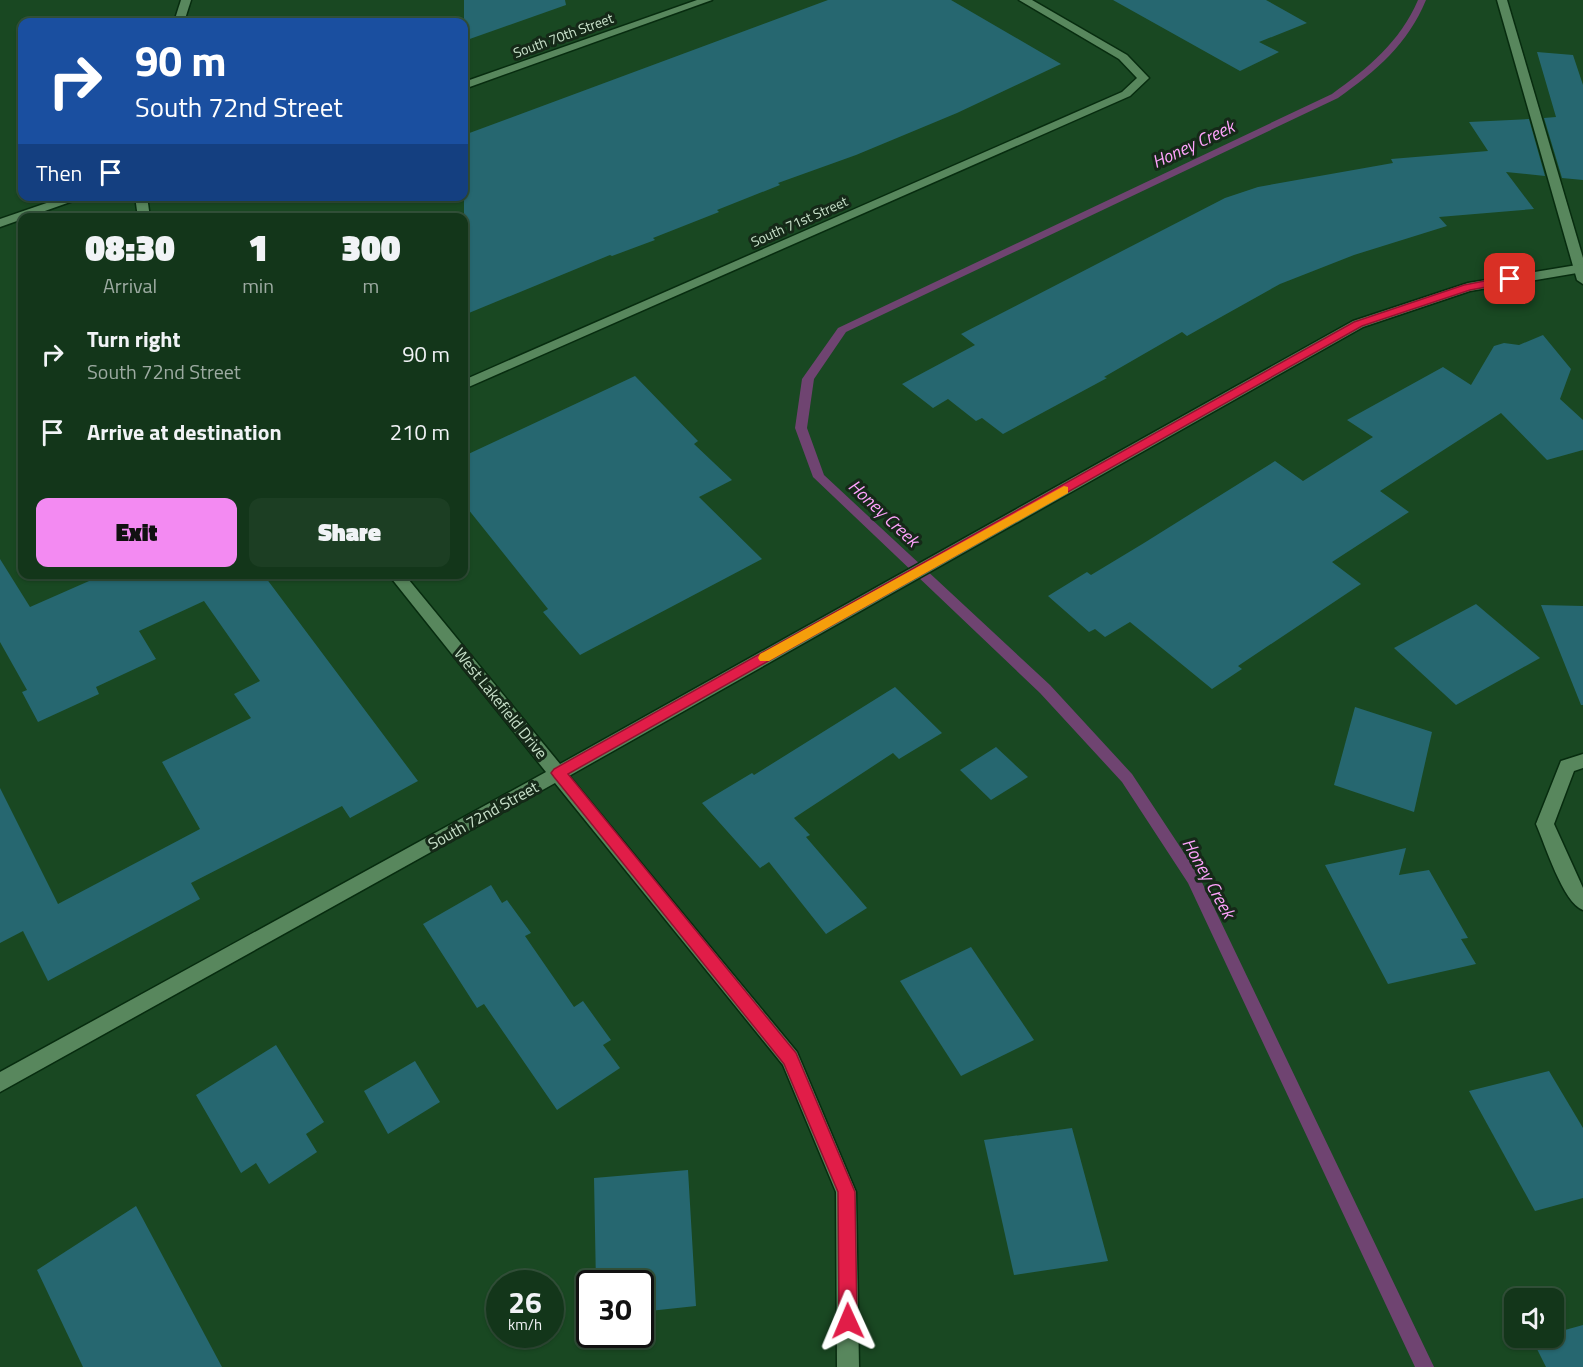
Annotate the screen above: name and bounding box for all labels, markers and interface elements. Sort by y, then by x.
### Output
street label: South 70th Street [510,7,616,63]
text: 90 m [135,28,227,92]
icon: right [36,42,114,120]
text: South 72nd Street [135,86,343,127]
water label: Honey Creek [1147,112,1241,175]
text: Then [36,156,82,190]
icon: arrive [94,156,127,189]
street label: South 71st Street [747,190,851,252]
text: 08:30 [85,220,175,275]
text: 1 [248,220,268,275]
text: 300 [341,220,401,275]
pin [1484,253,1535,304]
icon: arrive [1493,262,1526,295]
text: Arrival [103,270,157,301]
text: min [242,270,274,301]
text: m [363,270,379,301]
text: Turn right [87,322,181,356]
text: 90 m [402,337,450,371]
icon: right [36,338,69,371]
text: South 72nd Street [87,356,241,387]
text: Arrive at destination [87,415,282,449]
text: 210 m [390,415,450,449]
icon: arrive [36,416,69,449]
water label: Honey Creek [842,473,927,554]
button: Exit [36,498,237,567]
button: Share [249,498,450,567]
street label: West Lakefield Drive [448,642,554,764]
street label: South 72nd Street [423,774,543,855]
water label: Honey Creek [1176,833,1243,925]
speed limit sign: 30 [576,1270,654,1348]
text: 26 [508,1279,542,1325]
map controls [1504,1288,1564,1348]
button: sound [1504,1288,1564,1348]
position arrow [816,1289,880,1353]
text: km/h [508,1313,542,1336]

